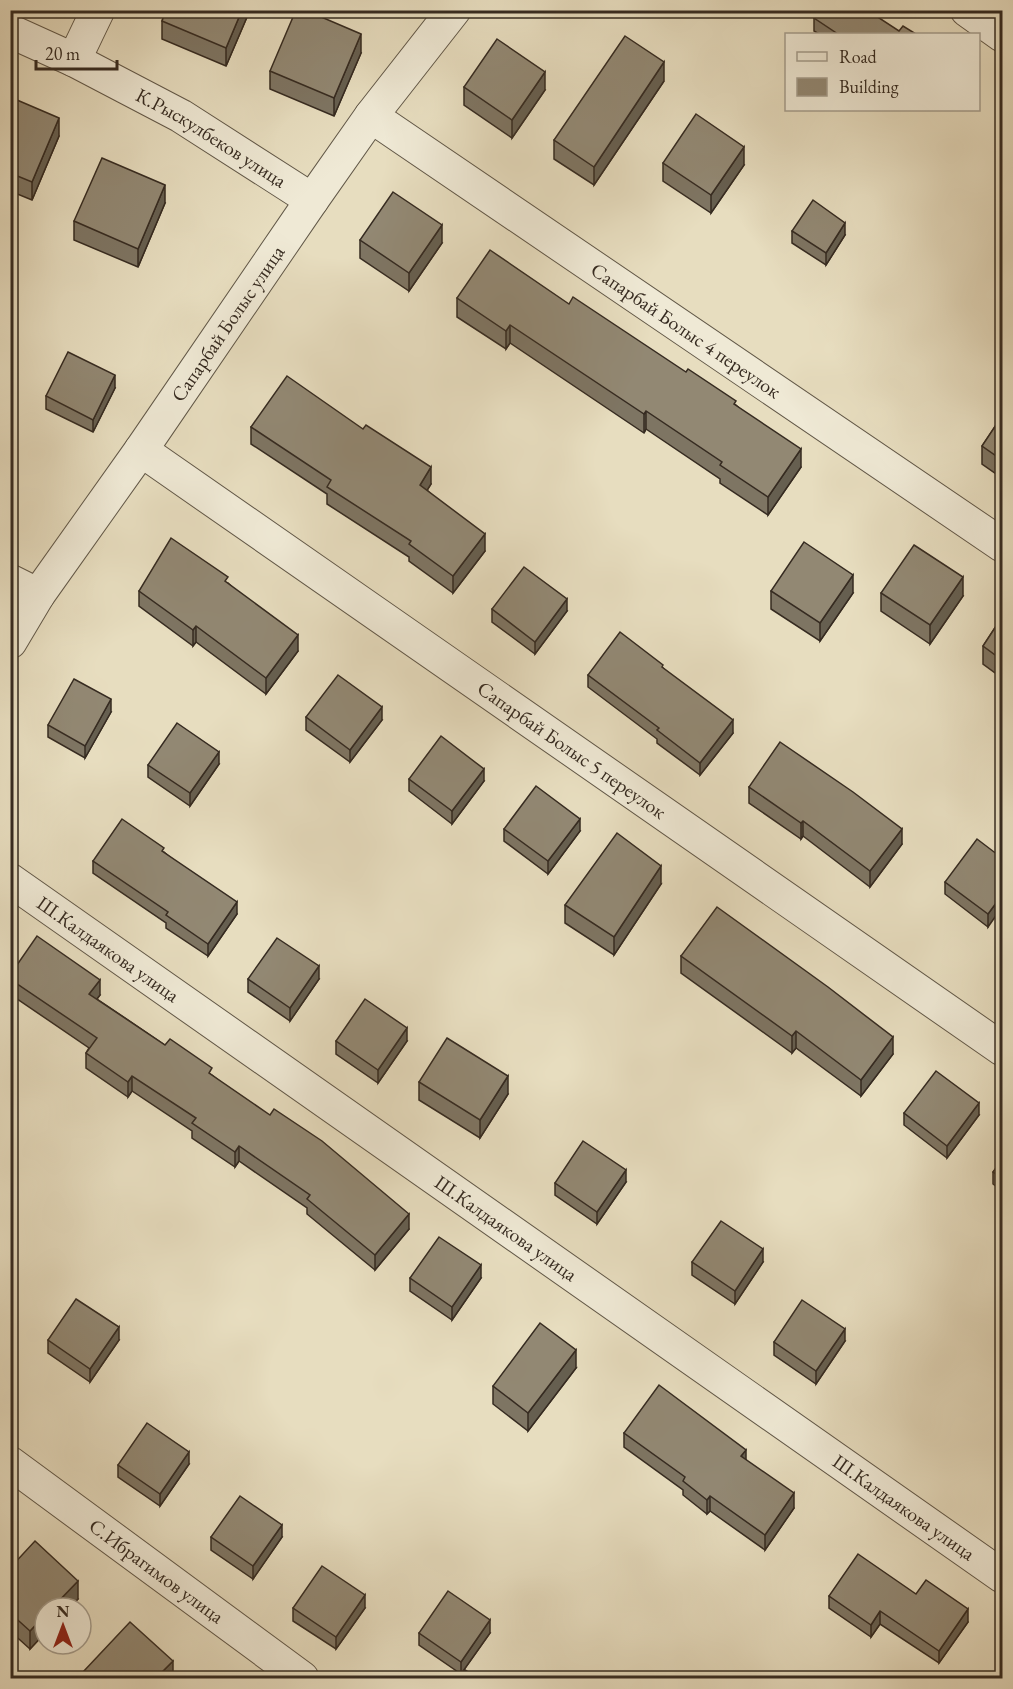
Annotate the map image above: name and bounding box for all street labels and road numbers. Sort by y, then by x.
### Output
street label: К.Рыскулбеков улица [132,82,292,193]
street label: Сапарбай Болыс улица [165,240,290,407]
street label: Сапарбай Болыс 4 переулок [586,256,787,404]
street label: Сапарбай Болыс 5 переулок [472,675,672,825]
street label: Ш.Калдаякова улица [32,890,185,1008]
street label: Ш.Калдаякова улица [430,1169,583,1287]
street label: Ш.Калдаякова улица [828,1448,980,1566]
street label: С.Ибрагимов улица [84,1513,229,1629]

